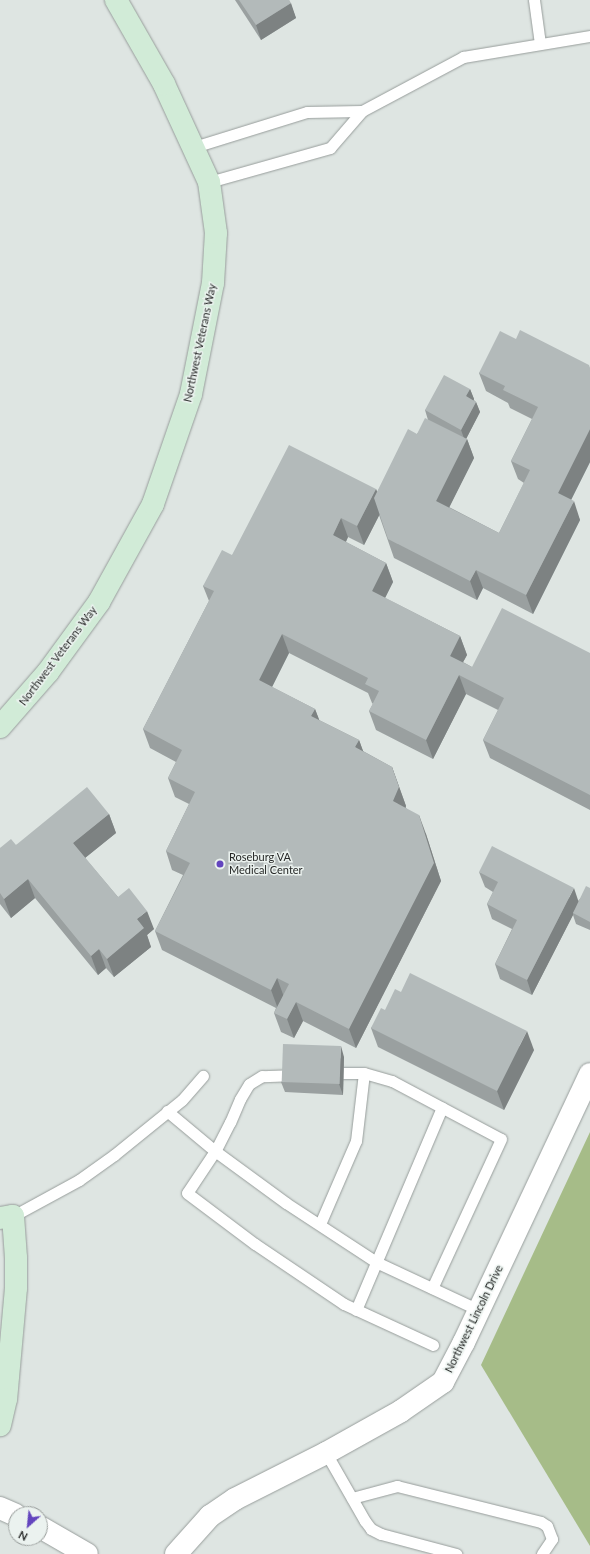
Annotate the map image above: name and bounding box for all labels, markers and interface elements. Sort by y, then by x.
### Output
street label: Northwest Veterans Way [181,282,219,404]
street label: Northwest Veterans Way [16,604,100,708]
place label: Roseburg VA Medical Center [229,851,303,877]
marker: Roseburg VA Medical Center [214,858,226,870]
street label: Northwest Lincoln Drive [442,1263,506,1375]
north arrow [8,1506,48,1546]
text: N [16,1529,30,1544]

